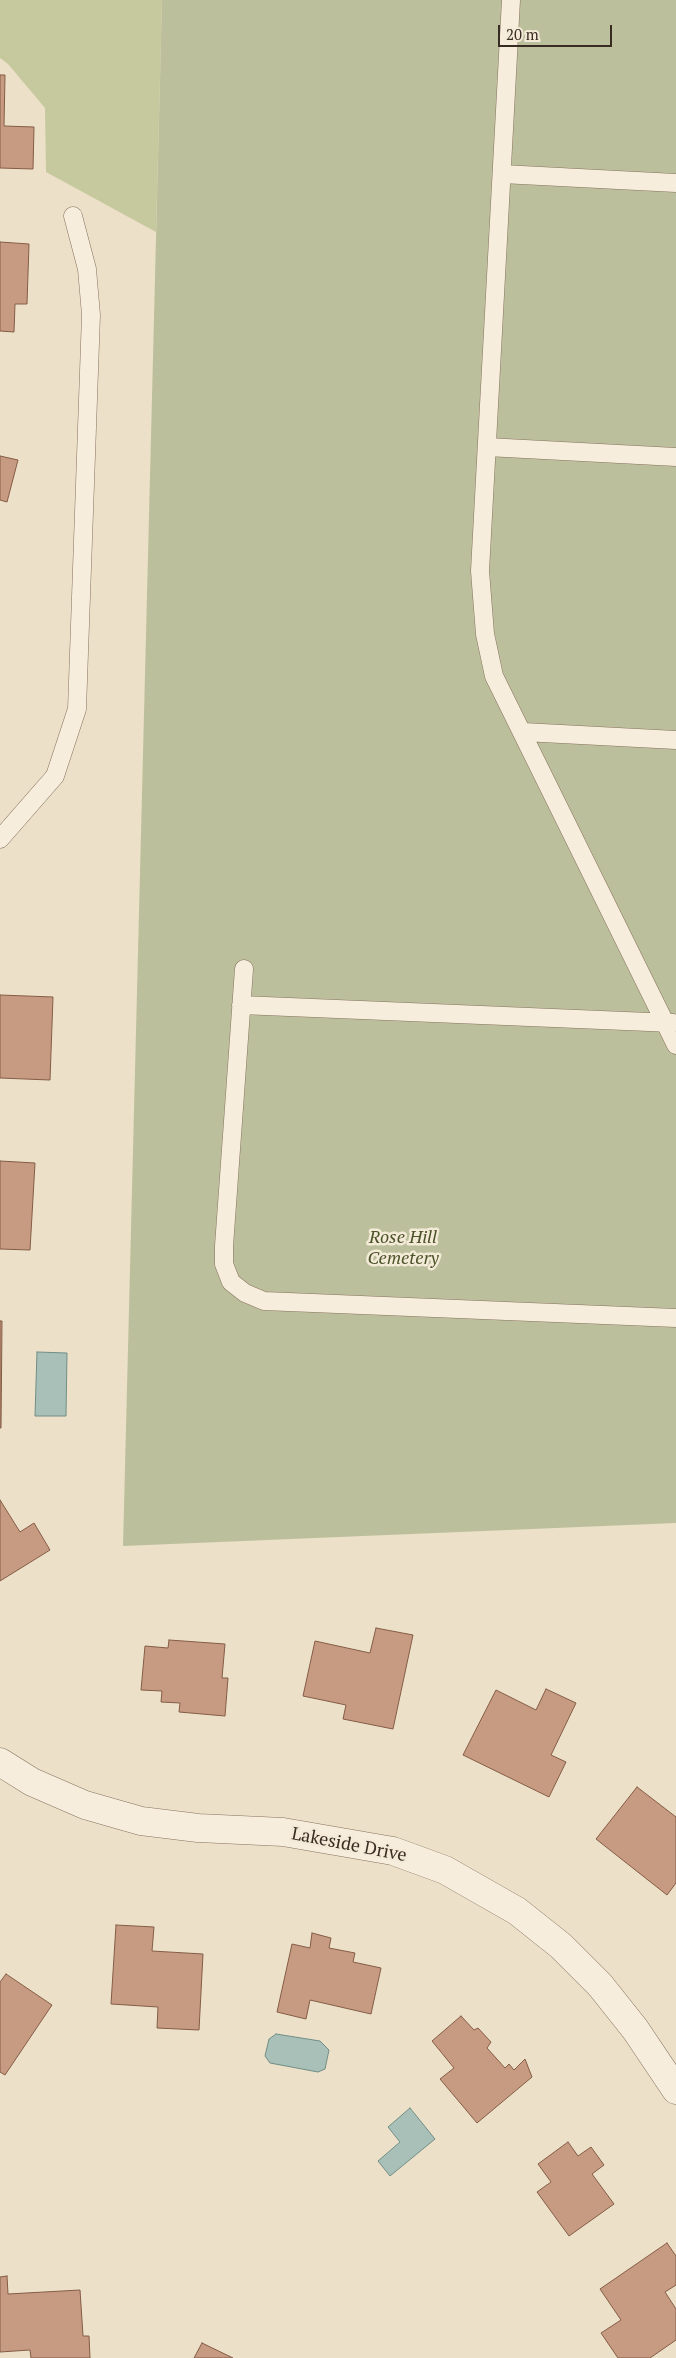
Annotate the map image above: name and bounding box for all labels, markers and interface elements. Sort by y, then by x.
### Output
scale bar [501,15,615,47]
text: 20 m [506,24,539,44]
park label: Rose Hill Cemetery [367,1227,439,1270]
street label: Lakeside Drive [290,1823,408,1867]

